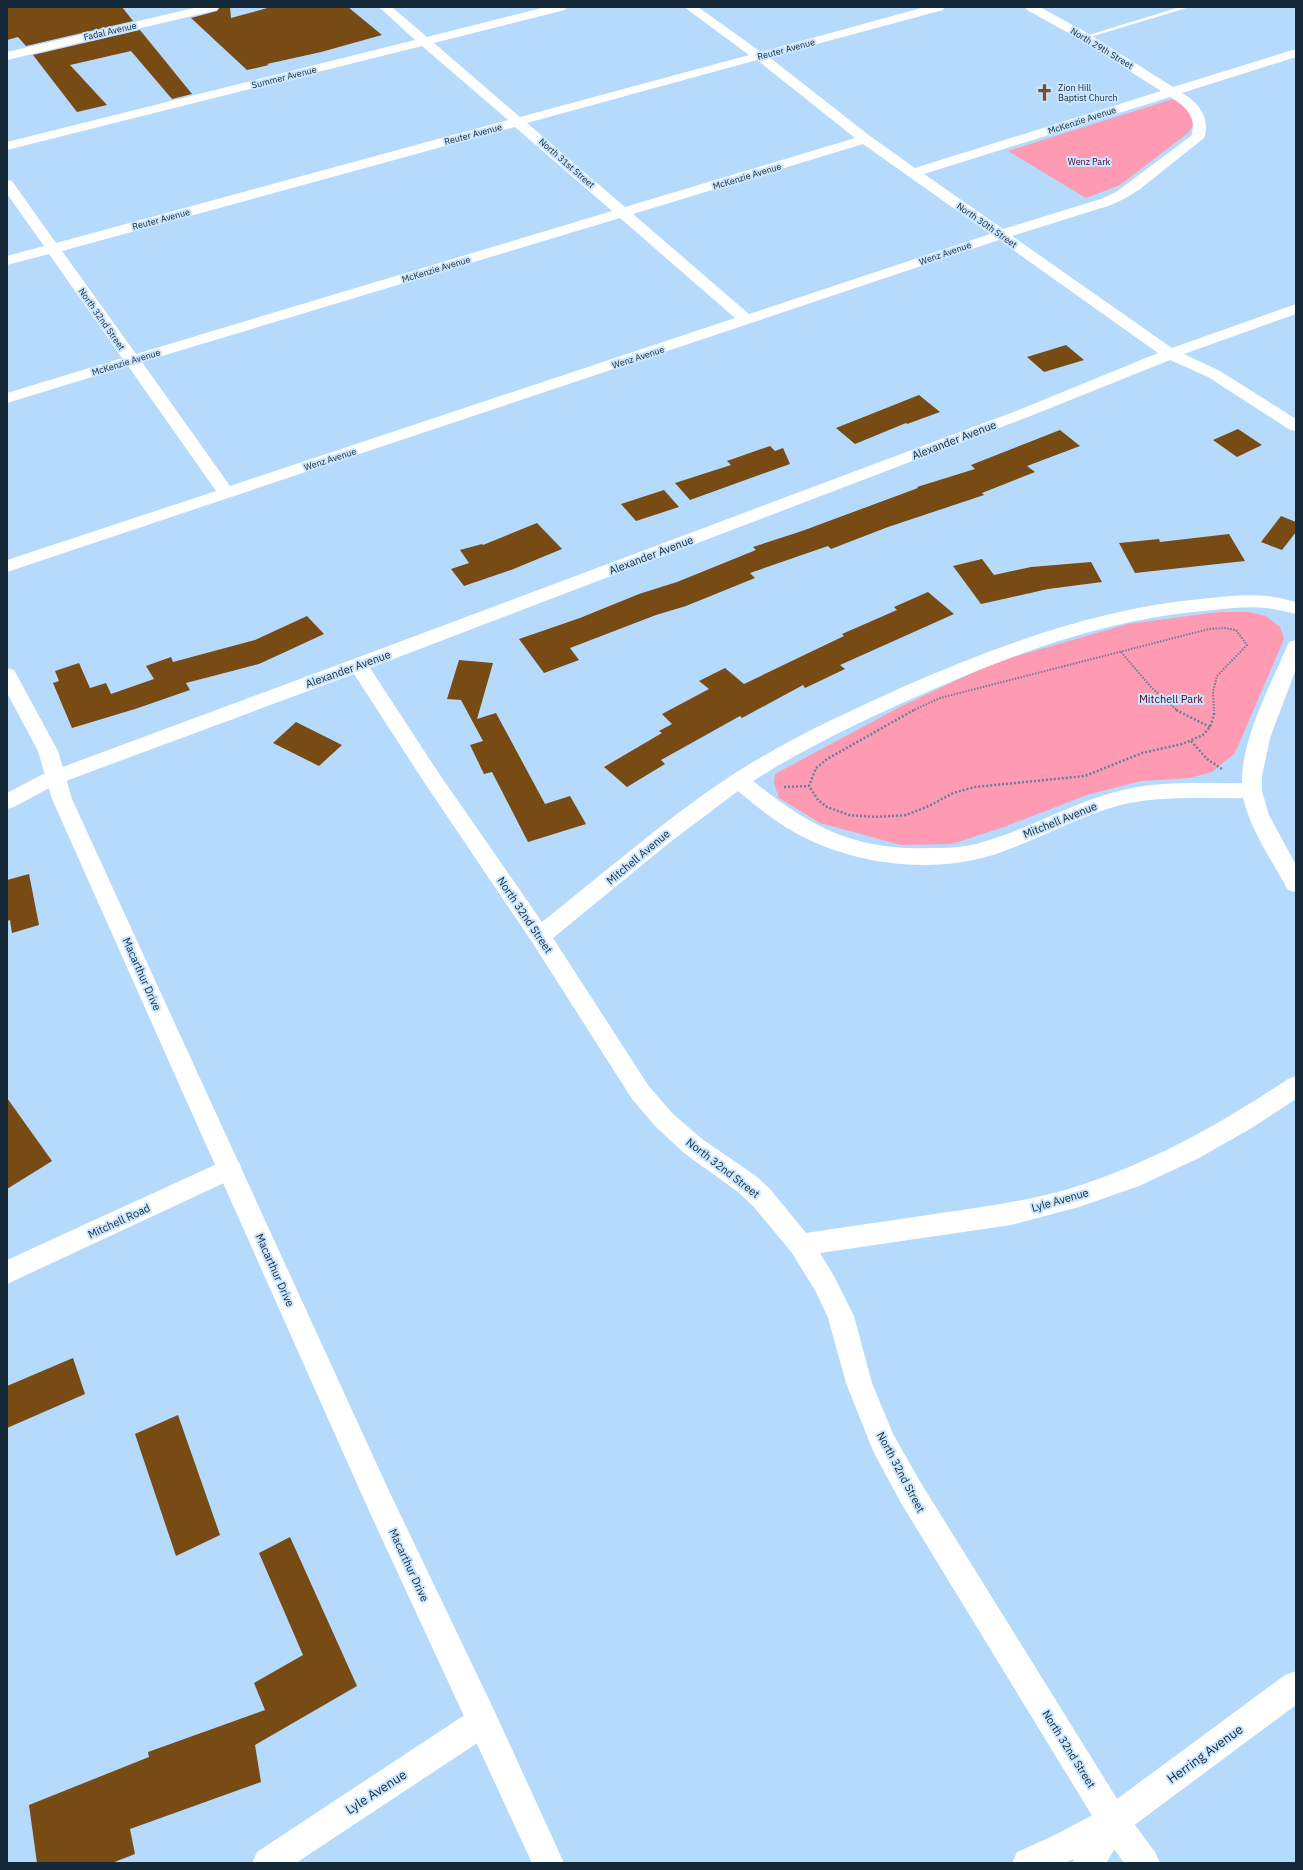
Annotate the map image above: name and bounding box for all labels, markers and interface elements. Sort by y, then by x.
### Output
street label: Fadal Avenue [82,20,138,42]
street label: North 29th Street [1069,25,1135,71]
street label: Reuter Avenue [756,36,816,62]
street label: Summer Avenue [250,64,318,90]
church icon: Zion Hill Baptist Church [1035,82,1055,102]
place label: Zion Hill Baptist Church [1058,82,1118,103]
street label: McKenzie Avenue [1047,104,1117,136]
street label: Reuter Avenue [443,121,503,147]
street label: North 31st Street [537,136,597,190]
park label: Wenz Park [1068,156,1110,167]
street label: McKenzie Avenue [711,160,783,192]
street label: North 30th Street [955,200,1019,250]
street label: Reuter Avenue [131,206,191,232]
street label: Wenz Avenue [918,239,973,267]
street label: McKenzie Avenue [400,253,472,285]
street label: North 32nd Street [77,286,127,352]
street label: Wenz Avenue [610,343,666,371]
street label: McKenzie Avenue [90,346,162,378]
street label: Alexander Avenue [910,417,998,463]
street label: Wenz Avenue [302,445,358,473]
street label: Alexander Avenue [607,532,695,578]
street label: Alexander Avenue [304,647,392,691]
park label: Mitchell Park [1139,692,1203,706]
street label: Mitchell Avenue [1021,799,1099,841]
street label: Mitchell Avenue [603,826,673,888]
street label: North 32nd Street [494,874,556,956]
street label: Macarthur Drive [120,935,164,1013]
street label: North 32nd Street [683,1135,763,1201]
street label: Lyle Avenue [1030,1185,1090,1215]
street label: Mitchell Road [86,1200,152,1242]
street label: Macarthur Drive [253,1231,297,1309]
street label: North 32nd Street [874,1429,928,1515]
street label: Macarthur Drive [386,1526,432,1604]
street label: North 32nd Street [1039,1707,1099,1791]
street label: Herring Avenue [1164,1721,1246,1787]
street label: Lyle Avenue [342,1766,410,1818]

